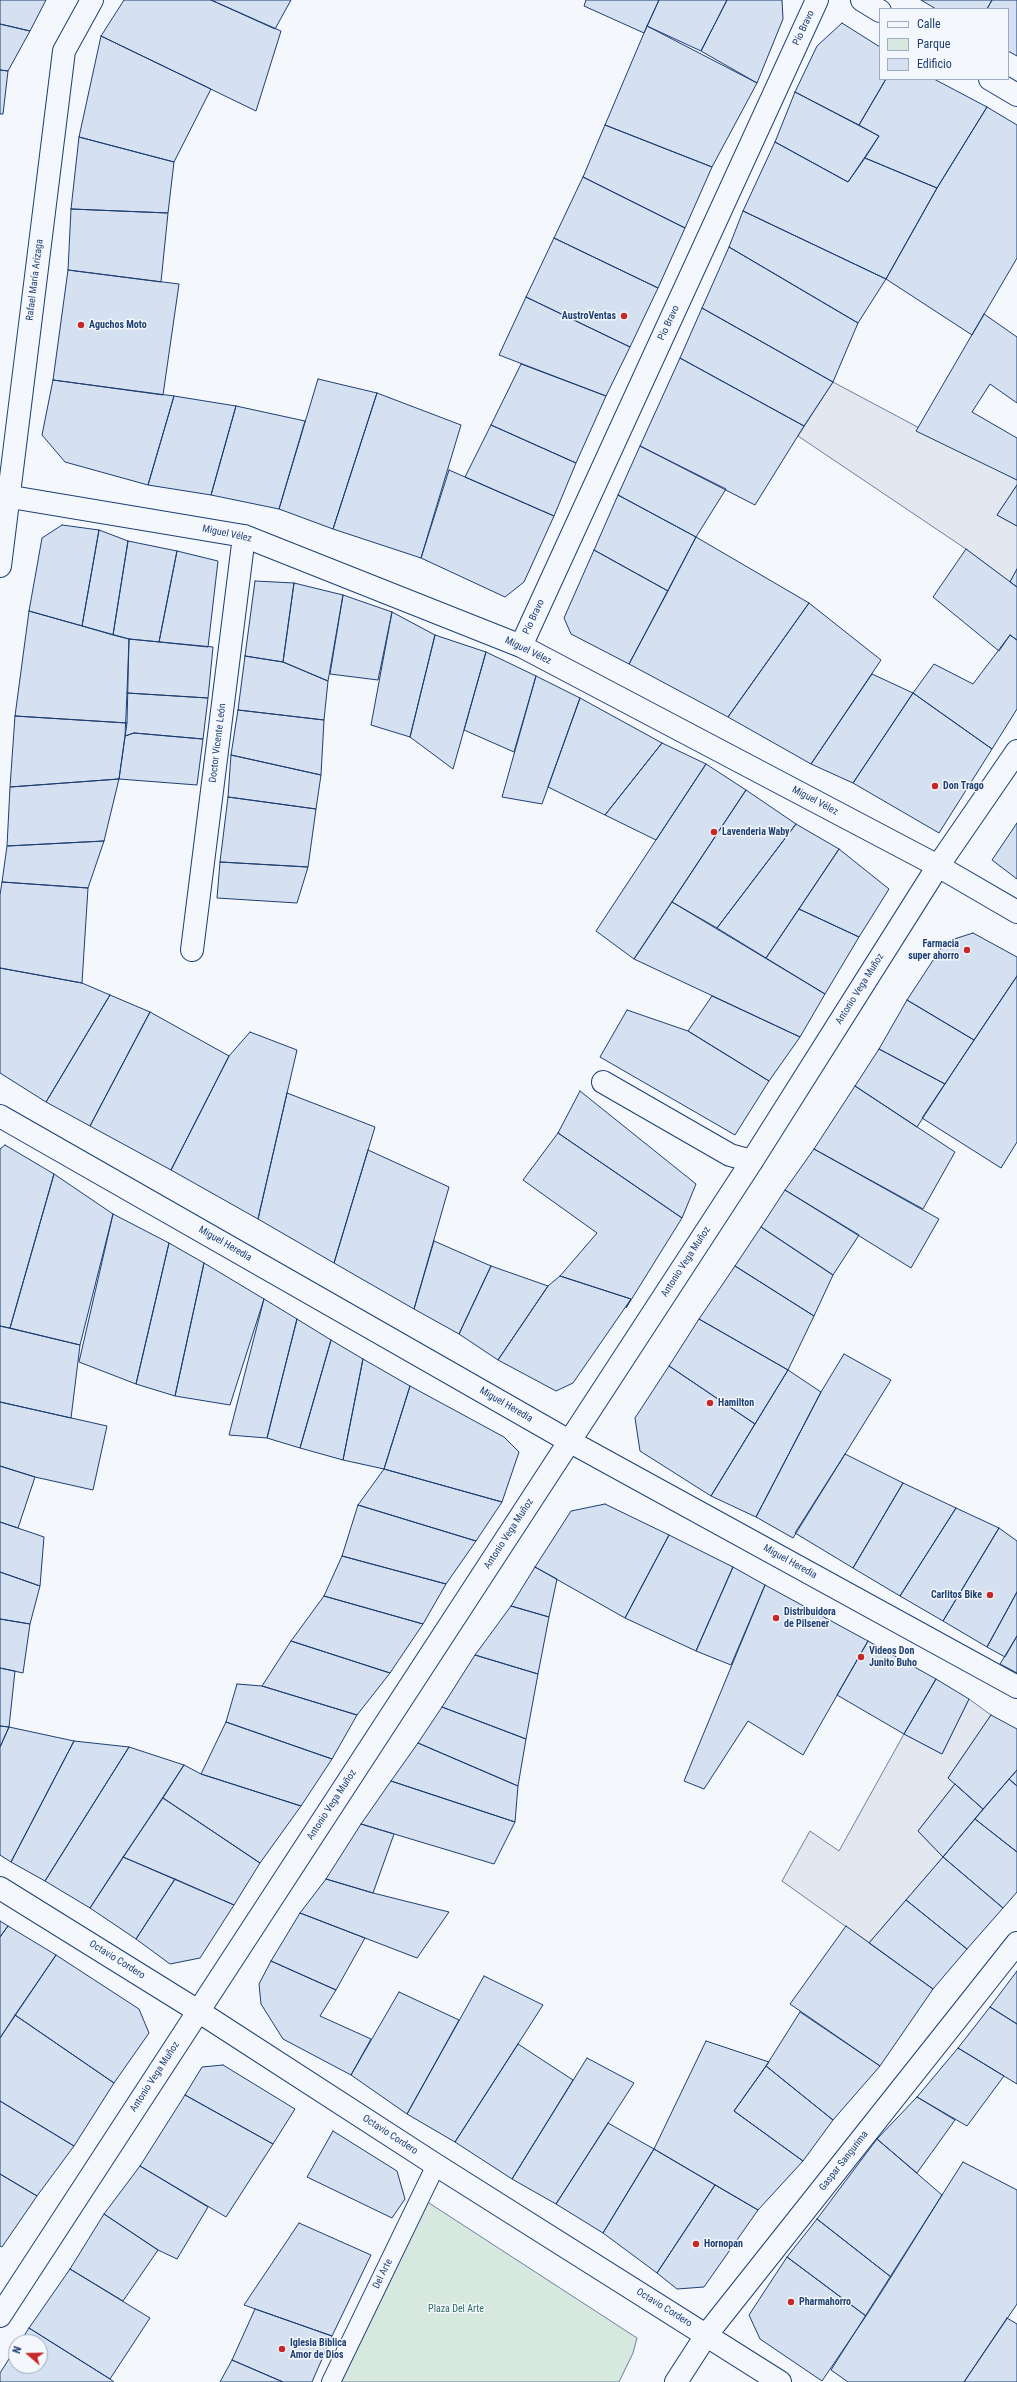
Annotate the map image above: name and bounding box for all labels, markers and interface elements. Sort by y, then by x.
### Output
street label: Pío Bravo [791,8,817,48]
legend [879,8,1009,80]
text: Calle [917,17,941,31]
text: Parque [917,37,950,51]
text: Edificio [917,57,952,71]
street label: Rafael María Arízaga [24,238,46,322]
street label: Pío Bravo [656,303,682,343]
place label: AustroVentas [562,310,616,322]
marker: AustroVentas [619,311,629,321]
place label: Aguchos Moto [89,319,147,331]
marker: Aguchos Moto [76,320,86,330]
street label: Miguel Vélez [201,523,253,545]
street label: Pío Bravo [521,597,547,637]
street label: Miguel Vélez [503,635,553,667]
street label: Doctor Vicente León [207,703,229,783]
place label: Don Trago [943,780,984,792]
marker: Don Trago [930,781,940,791]
street label: Miguel Vélez [790,784,840,818]
place label: Lavenderia Waby [722,826,790,838]
marker: Lavenderia Waby [709,827,719,837]
place label: Farmacia super ahorro [908,938,959,962]
marker: Farmacia super ahorro [962,945,972,955]
street label: Antonio Vega Muñoz [833,951,887,1027]
street label: Miguel Heredia [196,1224,254,1264]
street label: Antonio Vega Muñoz [659,1225,713,1299]
street label: Miguel Heredia [477,1385,535,1425]
place label: Hamilton [718,1397,754,1409]
marker: Hamilton [705,1398,715,1408]
street label: Antonio Vega Muñoz [482,1497,536,1571]
street label: Miguel Heredia [761,1542,819,1582]
place label: Carlitos Bike [931,1589,982,1601]
marker: Carlitos Bike [985,1590,995,1600]
place label: Distribuidora de Pilsener [784,1606,836,1630]
marker: Distribuidora de Pilsener [771,1613,781,1623]
place label: Videos Don Junito Buho [869,1645,917,1668]
marker: Videos Don Junito Buho [856,1652,866,1662]
street label: Antonio Vega Muñoz [305,1768,359,1842]
street label: Octavio Cordero [87,1938,147,1982]
street label: Antonio Vega Muñoz [128,2040,182,2114]
street label: Octavio Cordero [360,2113,420,2157]
street label: Gaspar Sangurima [817,2129,871,2193]
place label: Hornopan [704,2238,743,2250]
marker: Hornopan [691,2239,701,2249]
street label: Del Arte [371,2257,395,2291]
street label: Octavio Cordero [634,2286,694,2330]
place label: Pharmahorro [799,2296,851,2308]
marker: Pharmahorro [786,2297,796,2307]
park label: Plaza Del Arte [428,2303,484,2315]
north arrow [8,2334,48,2374]
place label: Iglesia Biblica Amor de Dios [290,2337,347,2360]
marker: Iglesia Biblica Amor de Dios [277,2344,287,2354]
text: N [10,2345,24,2355]

